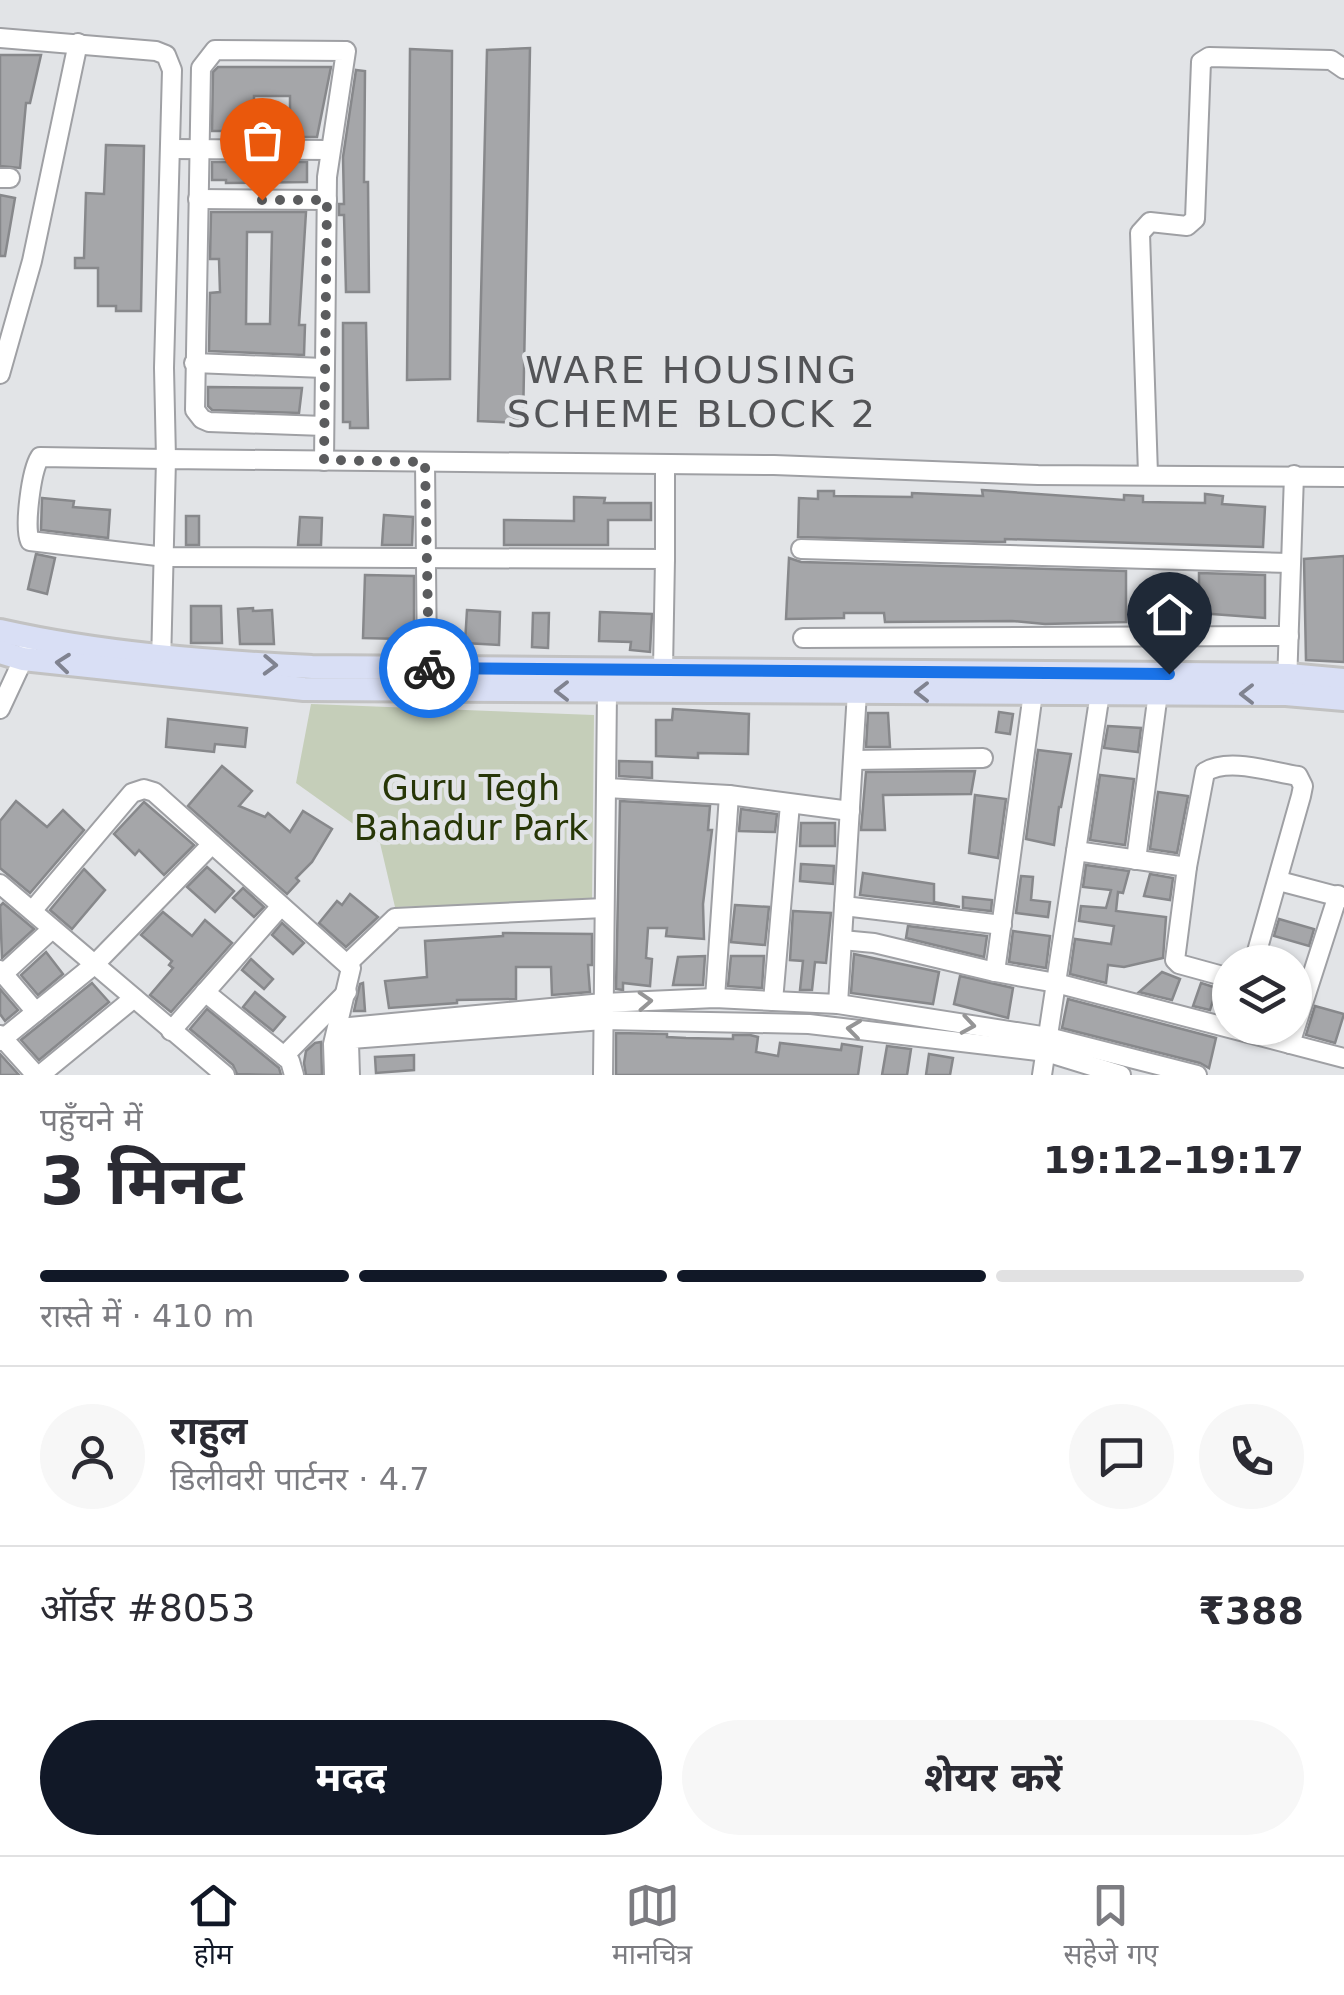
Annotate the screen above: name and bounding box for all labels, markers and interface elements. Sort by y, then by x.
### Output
pin [220,98,305,201]
icon: bag [235,113,290,168]
district label: WARE HOUSING SCHEME BLOCK 2 [507,348,877,436]
pin [1127,572,1212,675]
icon: home [1142,587,1197,642]
courier [379,618,479,718]
icon: bike [402,641,457,696]
one-way arrow [55,653,71,674]
one-way arrow [263,654,279,675]
one-way arrow [553,680,569,701]
one-way arrow [913,681,928,703]
one-way arrow [1238,683,1254,705]
park label: Guru Tegh Bahadur Park [354,768,589,848]
map controls [1212,945,1312,1045]
button: layers [1212,945,1312,1045]
one-way arrow [638,991,653,1012]
one-way arrow [960,1013,976,1034]
one-way arrow [845,1019,861,1040]
text: पहुँचने में [40,1101,143,1139]
text: 19:12–19:17 [1043,1138,1304,1182]
text: 3 मिनट [40,1144,244,1219]
text: रास्ते में · 410 m [40,1297,254,1335]
button: person [40,1404,145,1509]
button: chat [1069,1404,1174,1509]
button: phone [1199,1404,1304,1509]
text: राहुल [170,1409,247,1453]
text: डिलीवरी पार्टनर · 4.7 [170,1460,430,1498]
text: ऑर्डर #8053 [40,1586,255,1630]
text: ₹388 [1198,1589,1304,1633]
button: मदद [40,1720,662,1835]
button: शेयर करें [682,1720,1304,1835]
tab: होम [186,1878,241,1975]
tab: मानचित्र [612,1878,692,1975]
tab: सहेजे गए [1064,1878,1158,1975]

